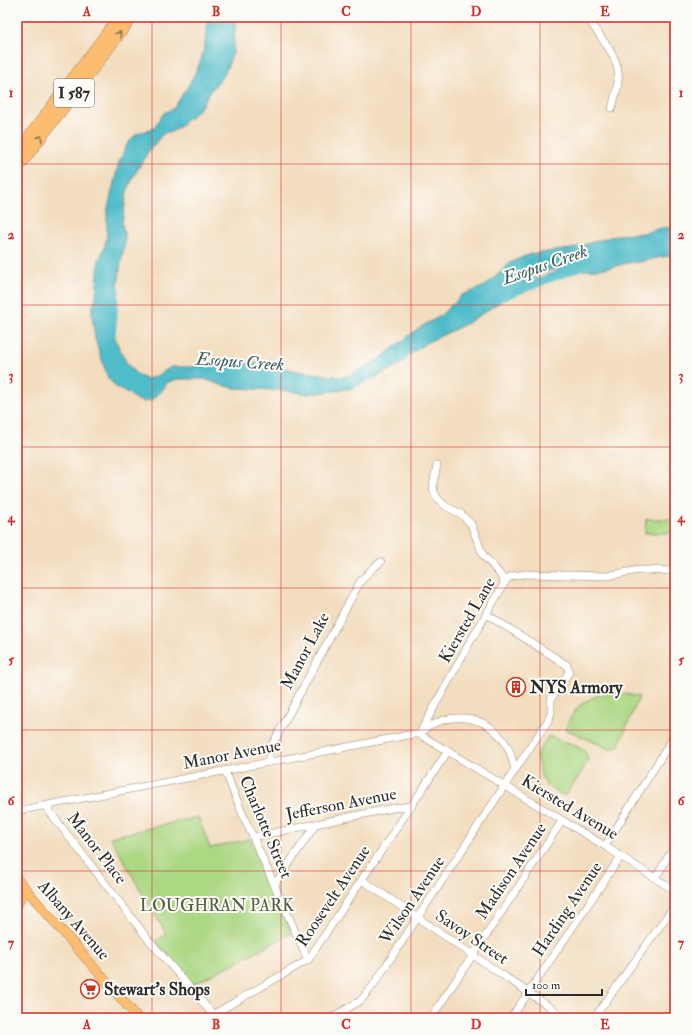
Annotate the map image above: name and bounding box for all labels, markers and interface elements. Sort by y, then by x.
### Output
text: A [82,4,92,20]
text: B [212,4,220,20]
text: C [341,4,351,20]
text: D [471,4,482,20]
text: E [600,4,610,20]
one-way arrow [114,32,121,39]
road number: I 587 [54,79,94,107]
text: 1 [9,85,14,101]
text: 1 [679,85,684,101]
one-way arrow [36,136,43,143]
text: 2 [8,227,15,243]
text: 2 [678,227,685,243]
water label: Esopus Creek [499,240,591,291]
water label: Esopus Creek [194,347,285,377]
text: 3 [9,368,14,384]
text: 3 [679,368,684,384]
text: 4 [6,510,15,526]
text: 4 [676,510,685,526]
street label: Kiersted Lane [434,573,500,667]
street label: Manor Lake [276,609,334,693]
text: 5 [8,652,14,668]
text: 5 [678,652,684,668]
building icon: NYS Armory [505,676,527,698]
place label: NYS Armory [529,677,623,699]
street label: Manor Avenue [181,734,283,774]
street label: Kiersted Avenue [518,770,622,844]
street label: Charlotte Street [235,772,297,882]
street label: Jefferson Avenue [283,783,398,826]
text: 6 [8,793,16,809]
text: 6 [678,793,686,809]
street label: Manor Place [62,808,132,888]
street label: Madison Avenue [471,819,551,923]
street label: Roosevelt Avenue [291,841,375,951]
street label: Wilson Avenue [374,852,449,949]
street label: Harding Avenue [528,858,606,960]
street label: Albany Avenue [32,875,114,965]
park label: LOUGHRAN PARK [140,895,295,916]
street label: Savoy Street [431,905,513,970]
text: 7 [8,935,15,951]
text: 7 [678,935,685,951]
scale bar [526,971,602,997]
supermarket icon: Stewart's Shops [79,978,101,1000]
text: 100 m [532,978,561,993]
place label: Stewart's Shops [104,979,210,1001]
text: A [82,1017,92,1033]
text: B [212,1017,220,1033]
text: C [341,1017,351,1033]
text: D [471,1017,482,1033]
text: E [600,1017,610,1033]

